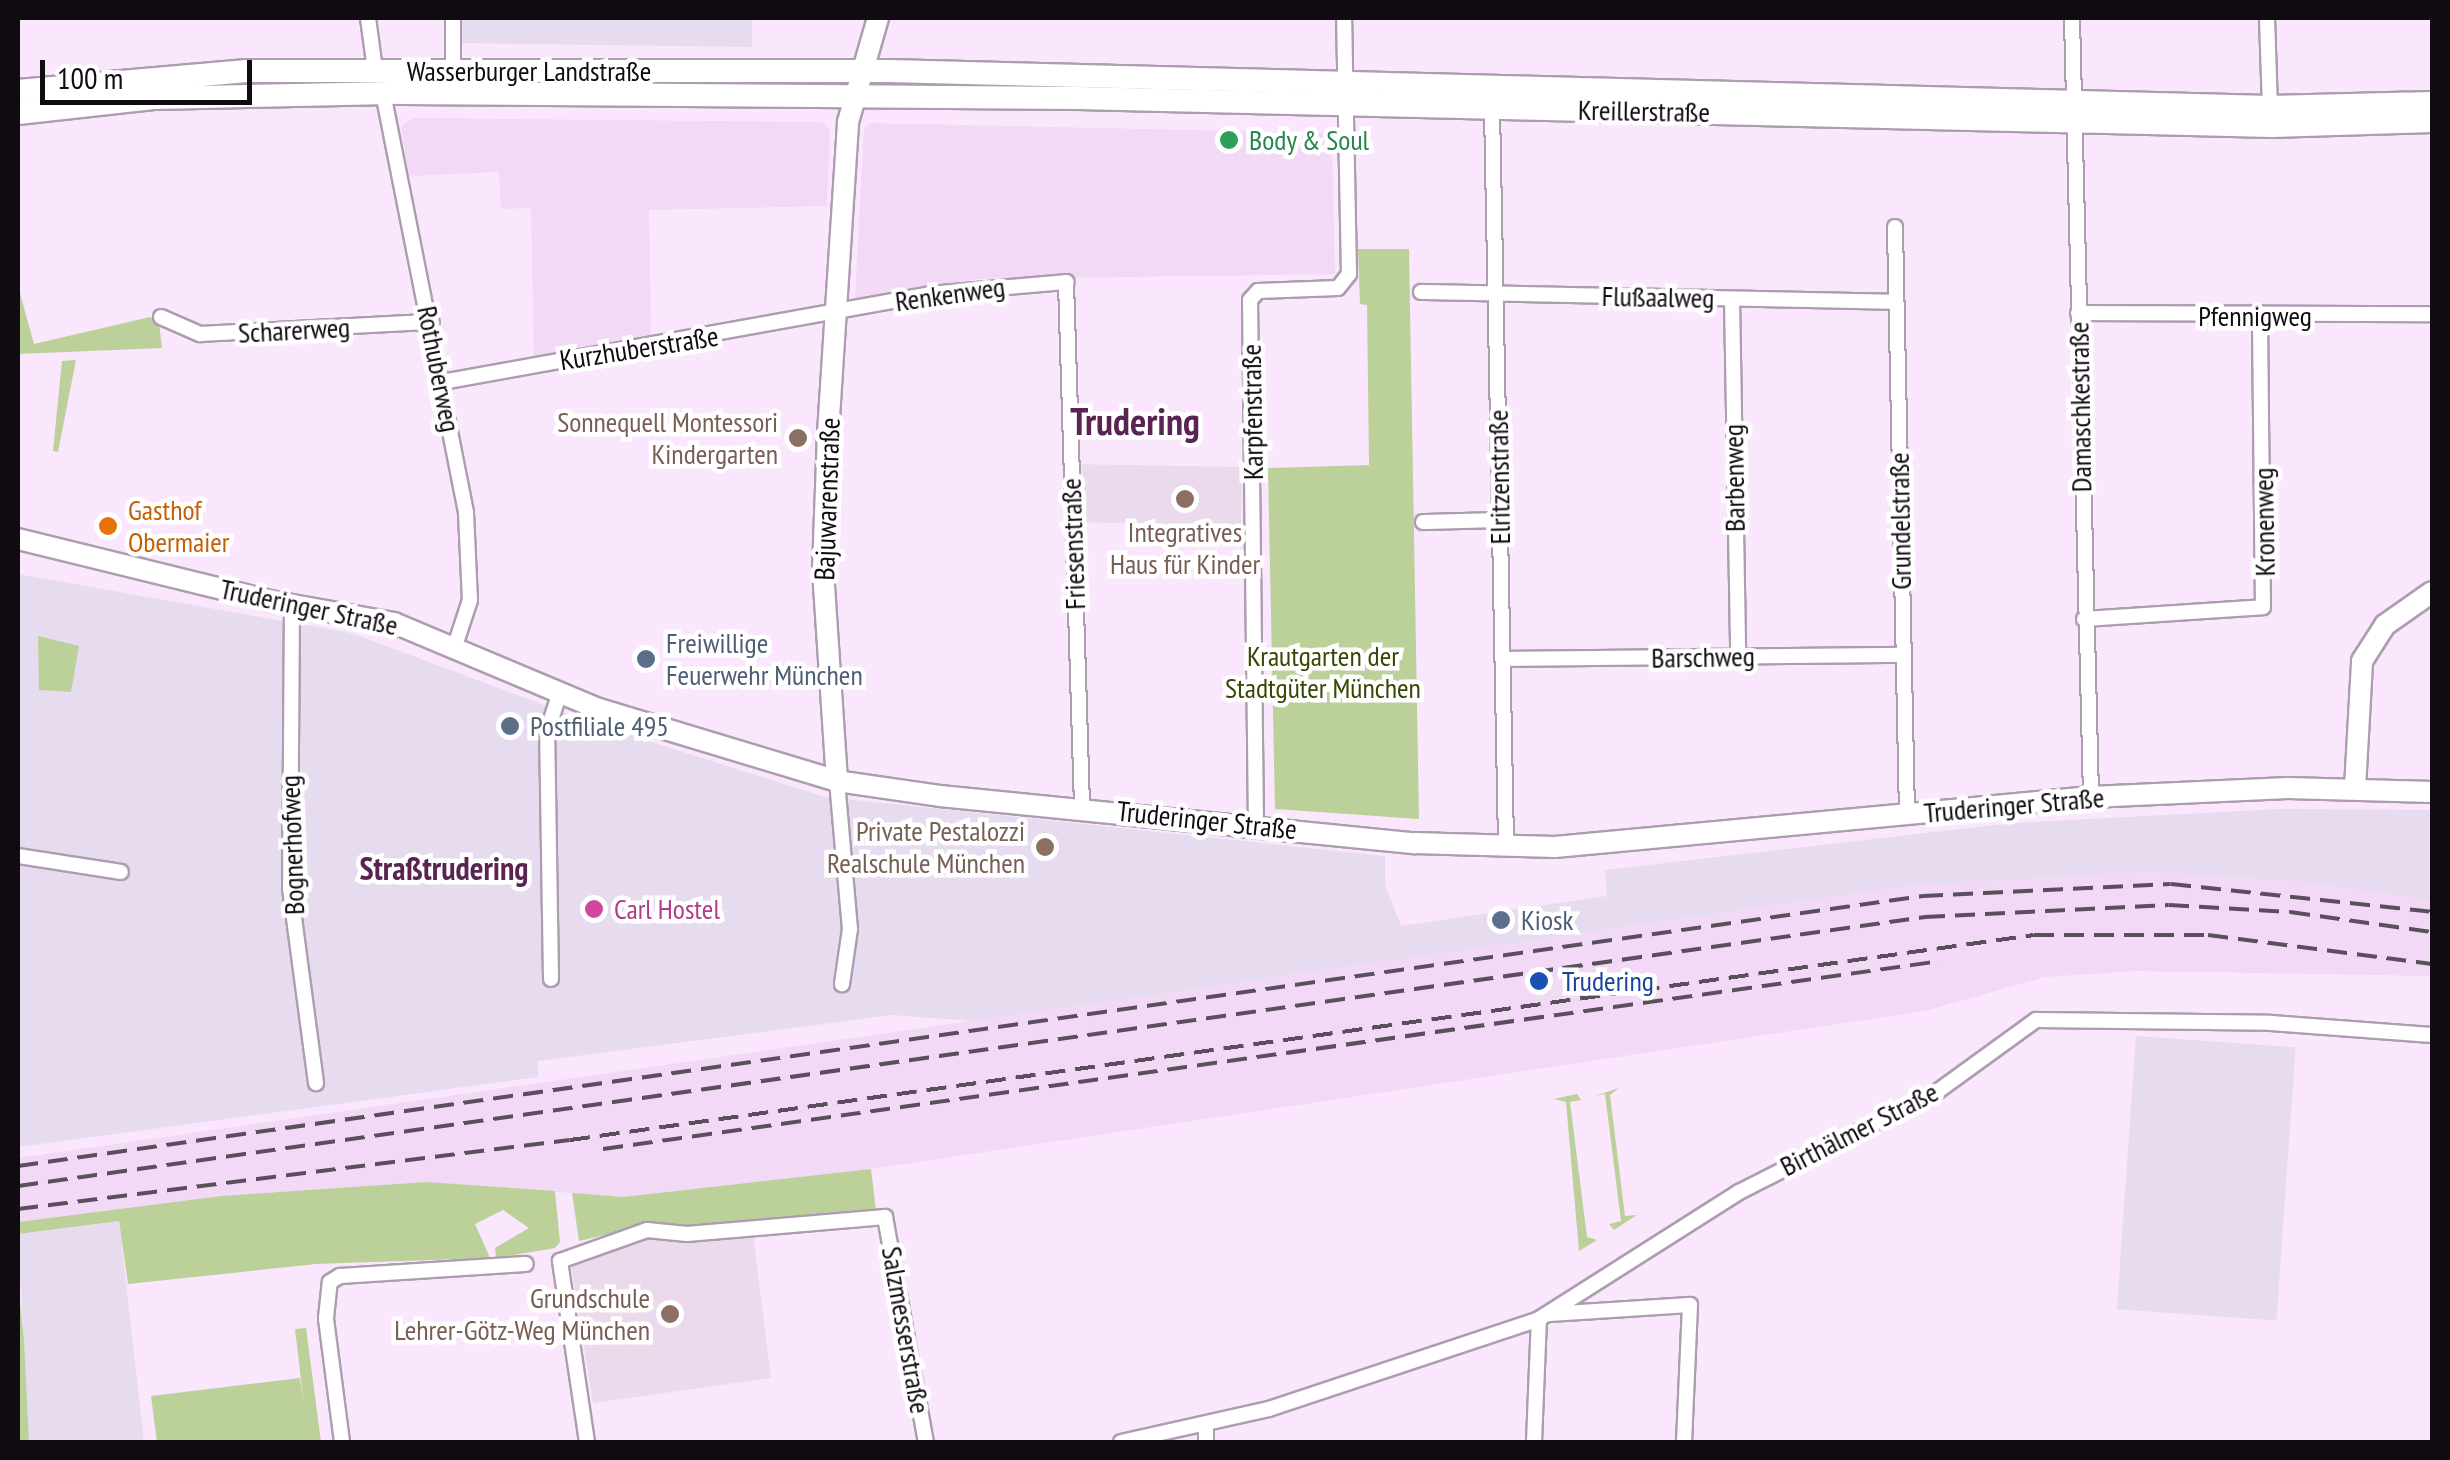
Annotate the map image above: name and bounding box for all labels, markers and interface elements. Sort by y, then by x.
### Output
scale bar [45,40,258,102]
street label: Wasserburger Landstraße [407,54,651,88]
text: 100 m [57,58,123,97]
street label: Kreillerstraße [1578,93,1710,129]
place label: Body & Soul [1249,123,1370,157]
marker: Body & Soul [1218,129,1240,151]
street label: Renkenweg [893,270,1007,318]
street label: Flußaalweg [1601,279,1715,315]
street label: Pfennigweg [2198,299,2312,333]
street label: Rothuberweg [410,303,468,435]
street label: Scharerweg [237,310,351,350]
street label: Kurzhuberstraße [557,319,721,377]
street label: Damaschkestraße [2062,321,2098,493]
street label: Karpfenstraße [1234,344,1270,480]
district label: Trudering [1070,398,1200,444]
place label: Sonnequell Montessori Kindergarten [557,405,778,471]
street label: Elritzenstraße [1481,409,1517,545]
street label: Bajuwarenstraße [807,417,847,581]
street label: Barbenweg [1716,424,1752,532]
marker: Sonnequell Montessori Kindergarten [787,427,809,449]
street label: Grundelstraße [1882,452,1918,590]
street label: Kronenweg [2246,467,2282,577]
street label: Friesenstraße [1054,478,1092,610]
marker: Integratives Haus für Kinder [1174,488,1196,510]
place label: Gasthof Obermaier [128,493,229,559]
marker: Gasthof Obermaier [97,515,119,537]
place label: Integratives Haus für Kinder [1110,515,1260,581]
street label: Truderinger Straße [217,572,401,642]
place label: Freiwillige Feuerwehr München [666,626,863,692]
park label: Krautgarten der Stadtgüter München [1225,639,1421,705]
street label: Barschweg [1651,639,1755,675]
marker: Freiwillige Feuerwehr München [635,648,657,670]
place label: Postfiliale 495 [530,709,669,743]
marker: Postfiliale 495 [499,715,521,737]
street label: Bognerhofweg [273,774,311,916]
street label: Truderinger Straße [1923,780,2105,830]
street label: Truderinger Straße [1115,794,1299,846]
place label: Private Pestalozzi Realschule München [827,814,1025,880]
marker: Private Pestalozzi Realschule München [1034,836,1056,858]
district label: Straßtrudering [359,849,529,887]
place label: Carl Hostel [614,892,720,926]
marker: Carl Hostel [583,898,605,920]
place label: Kiosk [1521,903,1573,937]
marker: Kiosk [1490,909,1512,931]
place label: Trudering [1562,964,1654,998]
marker: Trudering [1526,968,1552,994]
street label: Birthälmer Straße [1775,1075,1943,1183]
street label: Salzmesserstraße [875,1244,937,1416]
place label: Grundschule Lehrer-Götz-Weg München [394,1281,650,1347]
marker: Grundschule Lehrer-Götz-Weg München [659,1303,681,1325]

